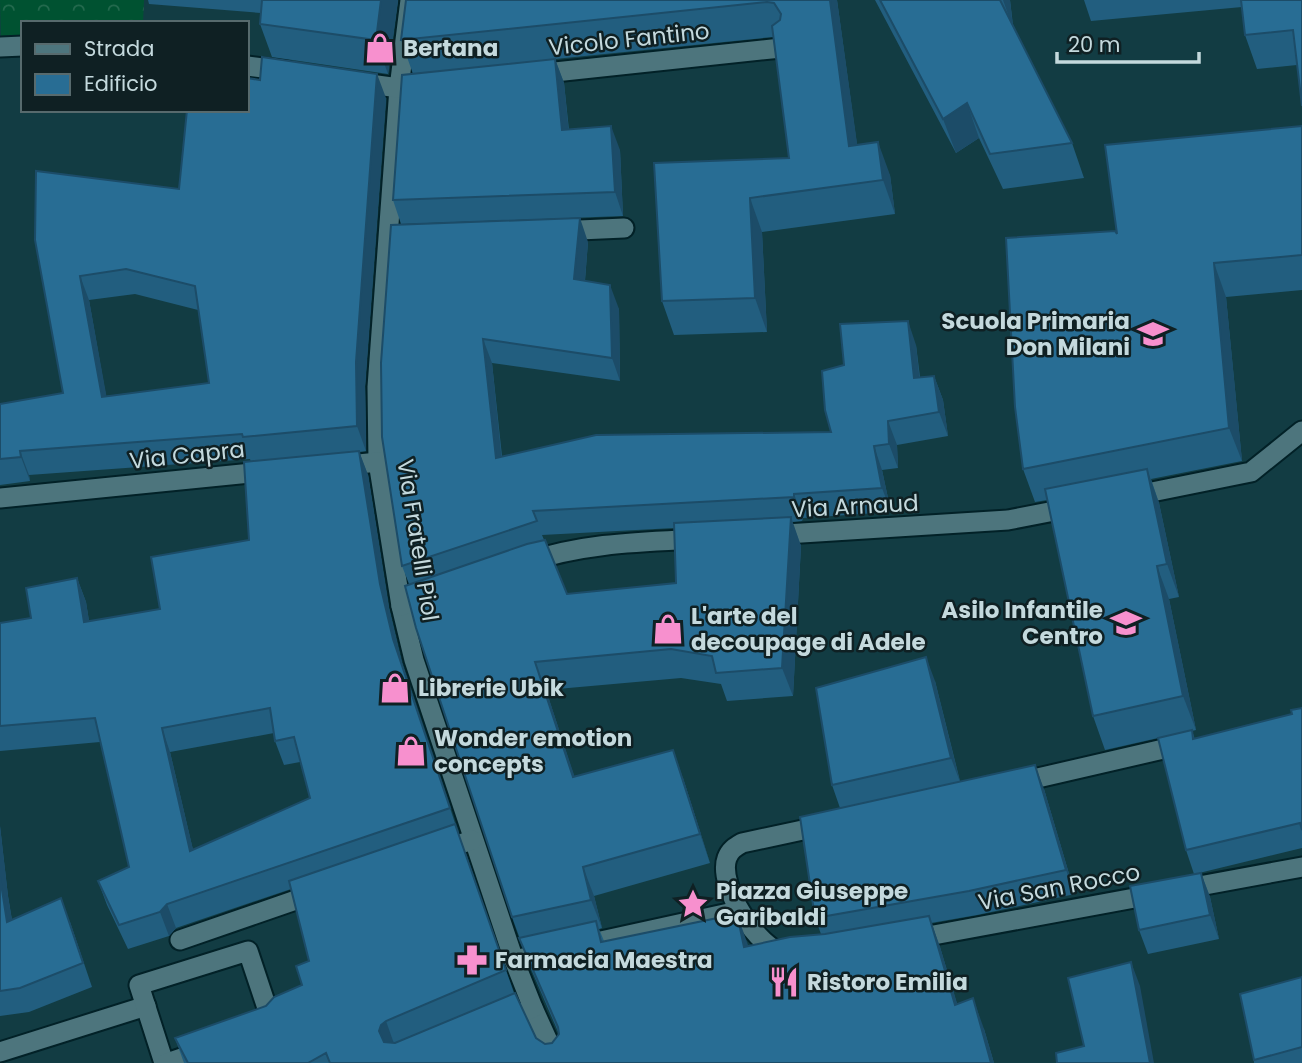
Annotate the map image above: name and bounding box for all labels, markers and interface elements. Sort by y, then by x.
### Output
street label: Vicolo Fantino [547,15,711,63]
legend [21,21,248,112]
scale bar [1057,21,1199,65]
text: 20 m [1068,30,1121,59]
shop icon: Bertana [363,31,397,65]
place label: Bertana [403,32,498,64]
text: Strada [84,34,154,63]
text: Edificio [84,69,158,98]
place label: Scuola Primaria Don Milani [941,305,1130,363]
school or university icon: Scuola Primaria Don Milani [1136,317,1170,351]
street label: Via Capra [128,433,246,477]
street label: Via Fratelli Piol [389,457,447,623]
street label: Via Arnaud [790,487,920,525]
place label: Asilo Infantile Centro [941,594,1103,652]
place label: L'arte del decoupage di Adele [691,600,926,658]
school or university icon: Asilo Infantile Centro [1109,606,1143,640]
shop icon: L'arte del decoupage di Adele [651,612,685,646]
shop icon: Librerie Ubik [378,671,412,705]
place label: Librerie Ubik [418,672,565,704]
place label: Wonder emotion concepts [434,722,632,780]
shop icon: Wonder emotion concepts [394,734,428,768]
street label: Via San Rocco [975,856,1143,918]
place label: Piazza Giuseppe Garibaldi [716,875,908,933]
place icon: Piazza Giuseppe Garibaldi [676,887,710,921]
pharmacy icon: Farmacia Maestra [455,943,489,977]
place label: Farmacia Maestra [495,944,713,976]
restaurant icon: Ristoro Emilia [767,965,801,999]
place label: Ristoro Emilia [807,966,968,998]

